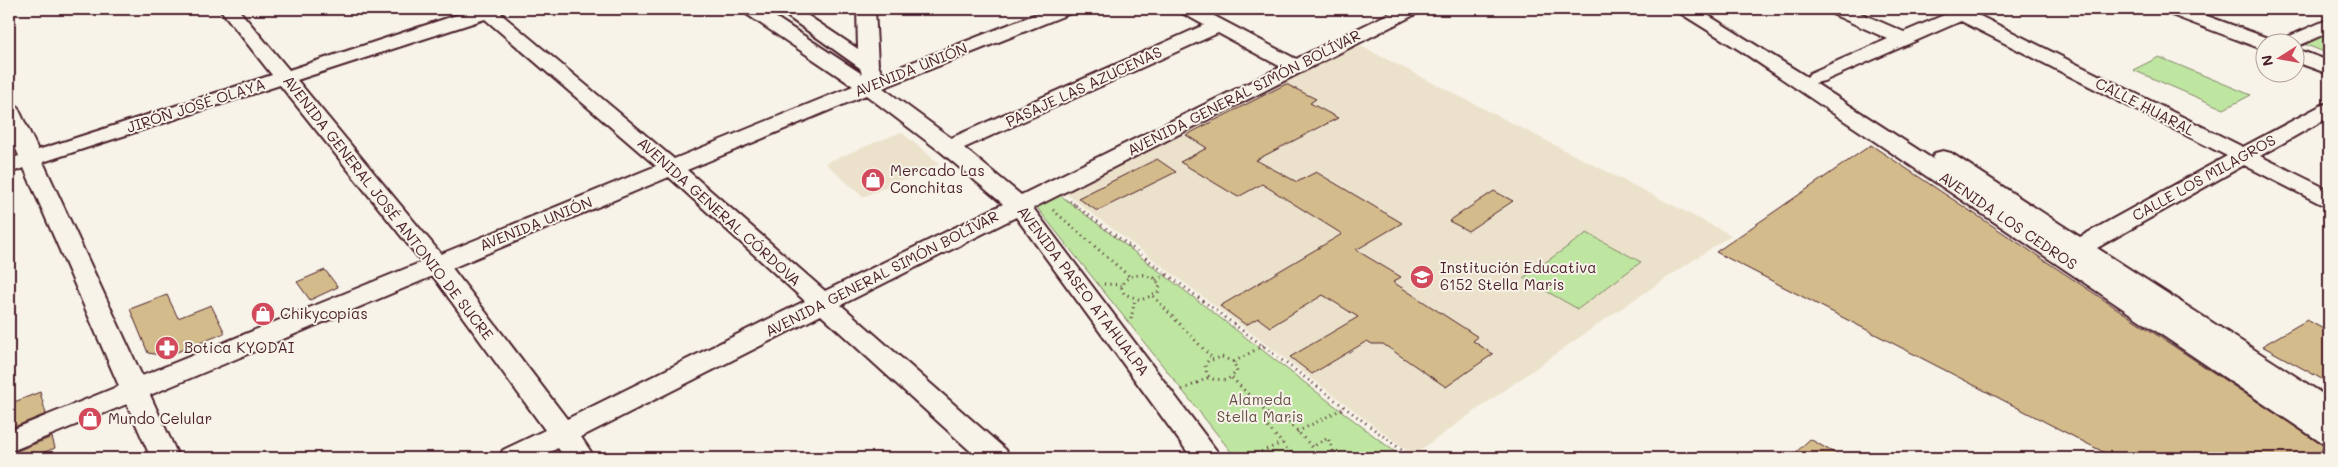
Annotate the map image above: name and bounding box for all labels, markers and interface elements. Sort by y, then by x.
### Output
street label: AVENIDA GENERAL SIMÓN BOLÍVAR [1123,24,1364,160]
north arrow [2256,32,2306,82]
street label: AVENIDA UNIÓN [851,37,970,101]
street label: PASAJE LAS AZUCENAS [1002,41,1165,131]
text: N [2256,54,2277,68]
street label: AVENIDA GENERAL JOSÉ ANTONIO DE SUCRE [279,71,499,344]
street label: CALLE HUARAL [2092,72,2199,140]
street label: JIRÓN JOSÉ OLAYA [124,73,267,137]
street label: CALLE LOS MILAGROS [2128,129,2279,225]
street label: AVENIDA GENERAL CÓRDOVA [634,132,806,290]
place label: Mercado Las Conchitas [890,160,985,197]
shop icon: Mercado Las Conchitas [860,167,886,193]
street label: AVENIDA LOS CEDROS [1936,167,2081,274]
street label: AVENIDA UNIÓN [476,191,595,255]
street label: AVENIDA PASEO ATAHUALPA [1013,201,1154,379]
street label: AVENIDA GENERAL SIMÓN BOLÍVAR [761,205,1002,341]
place label: Institución Educativa 6152 Stella Maris [1440,257,1597,294]
school or university icon: Institución Educativa 6152 Stella Maris [1409,264,1435,290]
shop icon: Chikycopias [250,301,276,327]
place label: Chikycopias [280,303,368,323]
pharmacy icon: Botica KYODAI [154,335,180,361]
place label: Botica KYODAI [184,337,295,357]
park label: Alameda Stella Maris [1217,389,1303,426]
shop icon: Mundo Celular [77,406,103,432]
place label: Mundo Celular [108,408,212,428]

